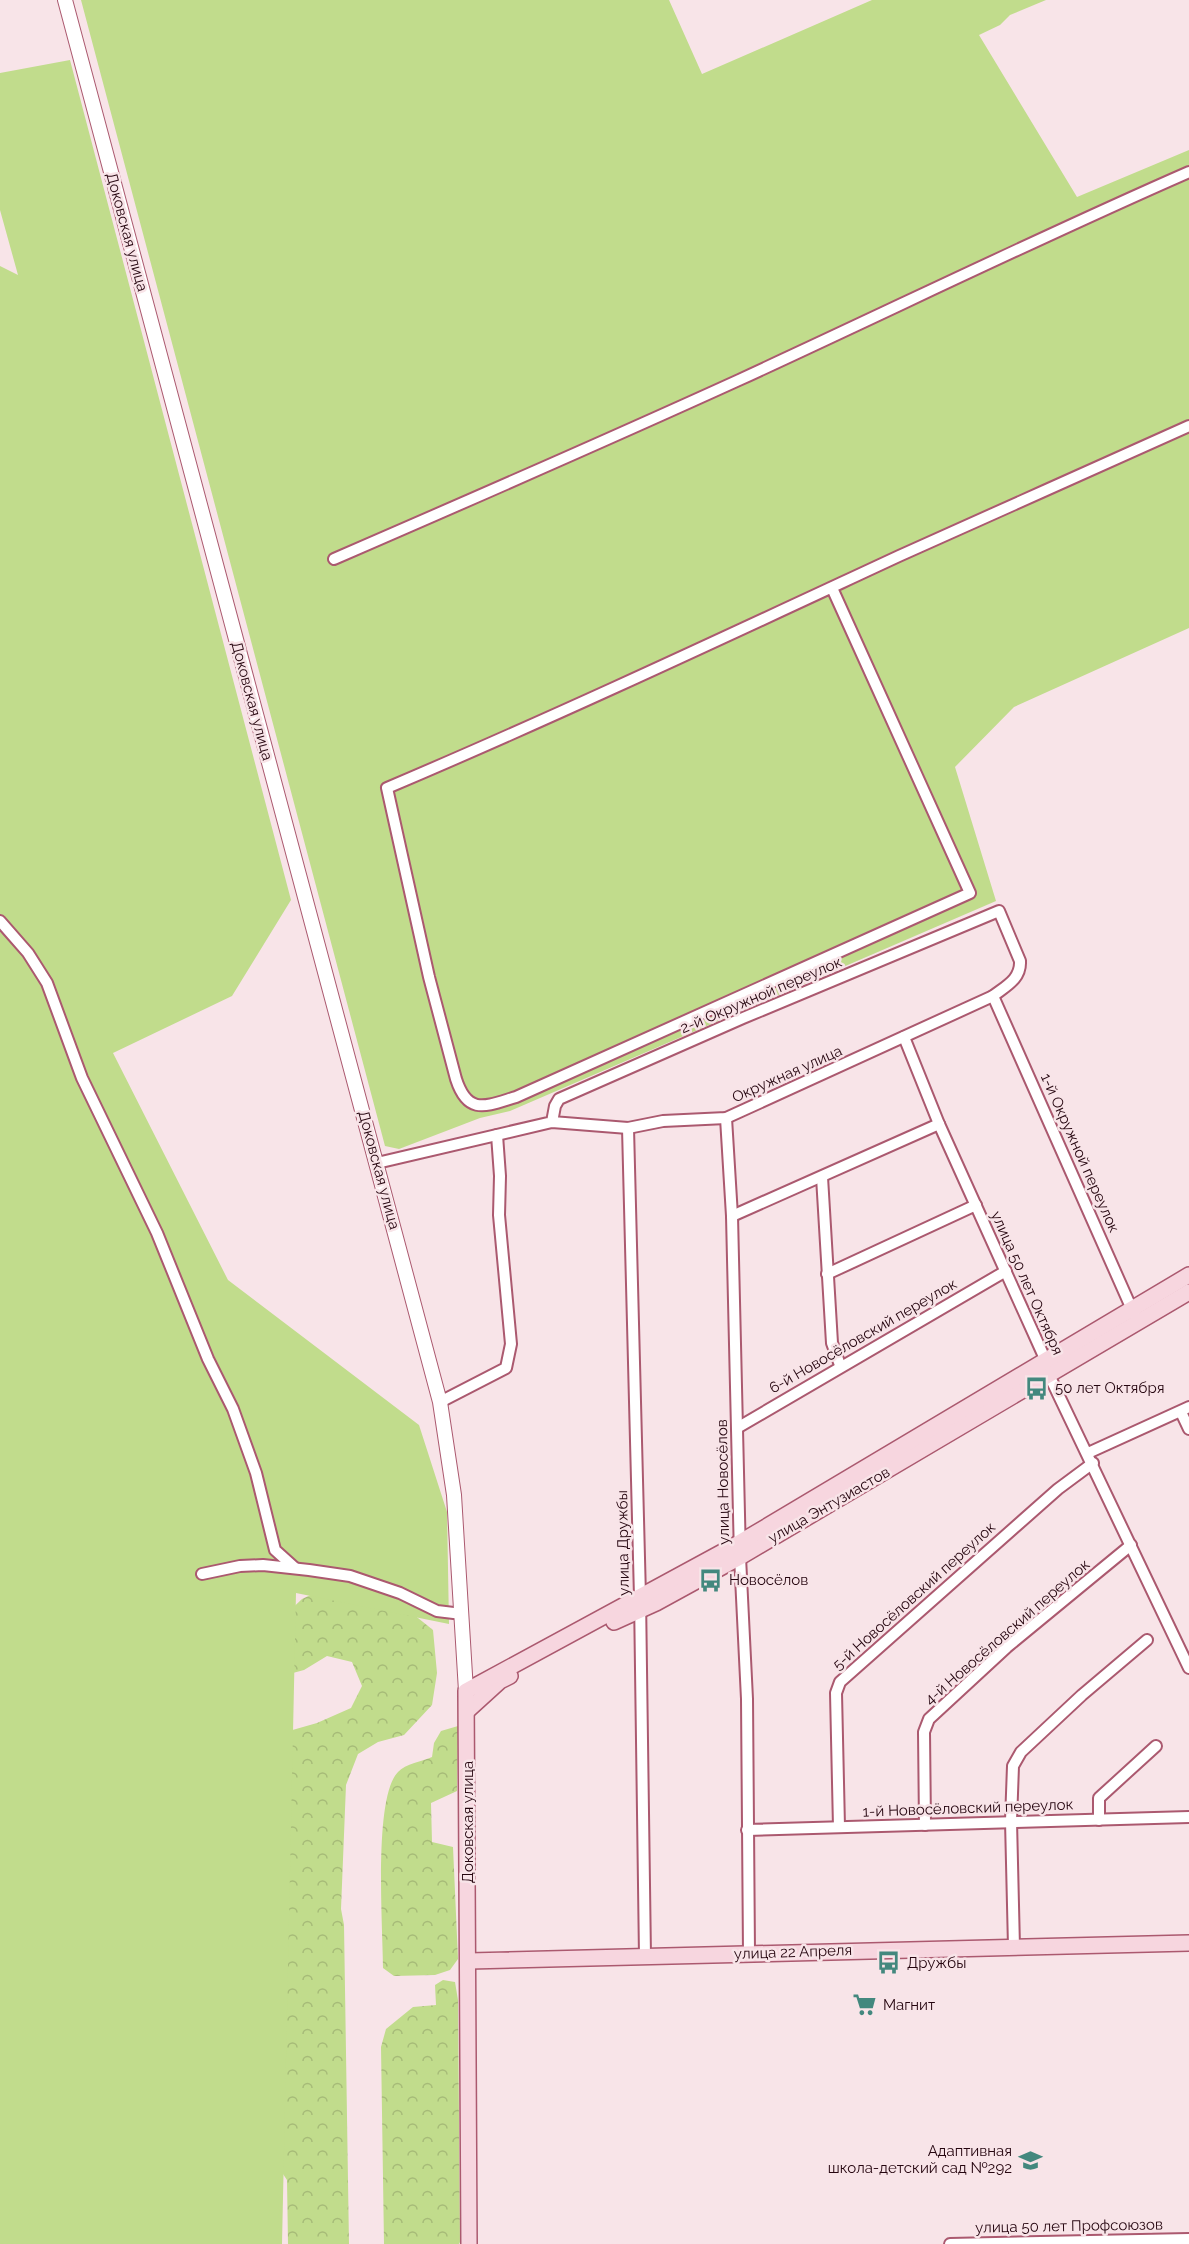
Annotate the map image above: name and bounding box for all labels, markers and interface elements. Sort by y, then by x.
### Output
street label: Доковская улица [102,171,152,293]
street label: Доковская улица [227,640,277,762]
street label: 2-й Окружной переулок [677,953,845,1037]
street label: Окружная улица [729,1042,845,1106]
street label: 1-й Окружной переулок [1037,1071,1123,1236]
street label: Доковская улица [354,1109,404,1231]
street label: улица 50 лет Октября [987,1208,1067,1358]
street label: 6-й Новосёловский переулок [766,1275,960,1397]
bus stop icon: 50 лет Октября [1024,1375,1050,1401]
place label: 50 лет Октября [1055,1379,1164,1397]
street label: улица Новосёлов [713,1419,733,1545]
street label: улица Энтузиастов [765,1463,893,1547]
street label: улица Дружбы [613,1490,633,1596]
street label: 5-й Новосёловский переулок [829,1518,999,1674]
street label: 4-й Новосёловский переулок [921,1555,1093,1709]
bus stop icon: Новосёлов [698,1567,724,1593]
place label: Новосёлов [729,1571,808,1589]
street label: Доковская улица [459,1761,477,1883]
street label: 1-й Новосёловский переулок [862,1795,1074,1821]
street label: улица 22 Апреля [734,1941,852,1963]
bus stop icon: Дружбы [876,1950,902,1976]
place label: Дружбы [907,1954,966,1972]
supermarket icon: Магнит [852,1992,878,2018]
place label: Магнит [883,1996,935,2014]
place label: Адаптивная школа-детский сад №292 [828,2142,1012,2177]
school or university icon: Адаптивная школа-детский сад №292 [1017,2147,1043,2173]
street label: улица 50 лет Профсоюзов [975,2215,1163,2237]

